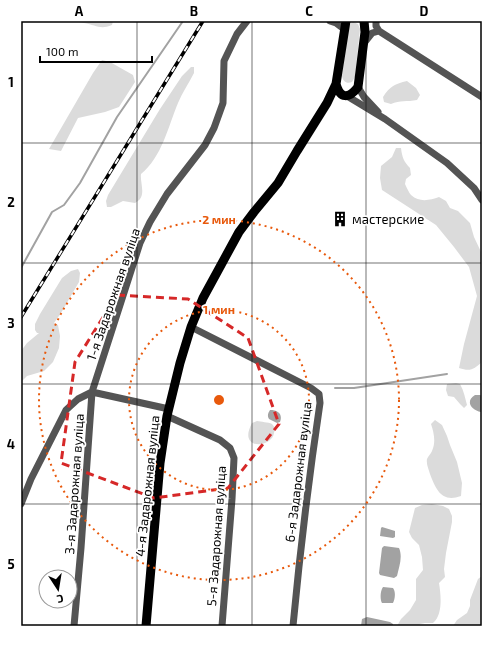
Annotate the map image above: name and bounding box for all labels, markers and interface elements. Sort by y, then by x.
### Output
text: A [75,3,84,19]
text: B [190,3,198,19]
text: C [305,3,313,19]
text: D [420,3,429,19]
scale bar [40,38,152,64]
text: 100 m [46,44,78,58]
text: 1 [8,74,14,90]
text: 2 [7,194,15,210]
building icon: мастерские [331,210,349,228]
place label: мастерские [352,211,424,227]
text: 2 мин [202,212,236,226]
street label: 1-я Задарожная вуліца [83,226,143,362]
text: 1 мин [203,302,235,316]
text: 3 [7,315,15,331]
centre of rings [212,393,226,407]
street label: 6-я Задарожная вуліца [281,401,315,543]
street label: 3-я Задарожная вуліца [61,413,87,555]
street label: 4-я Задарожная вуліца [132,415,162,557]
text: 4 [7,436,15,452]
street label: 5-я Задарожная вуліца [203,465,229,607]
text: 5 [7,556,15,572]
north arrow [38,569,78,609]
text: С [55,592,65,606]

